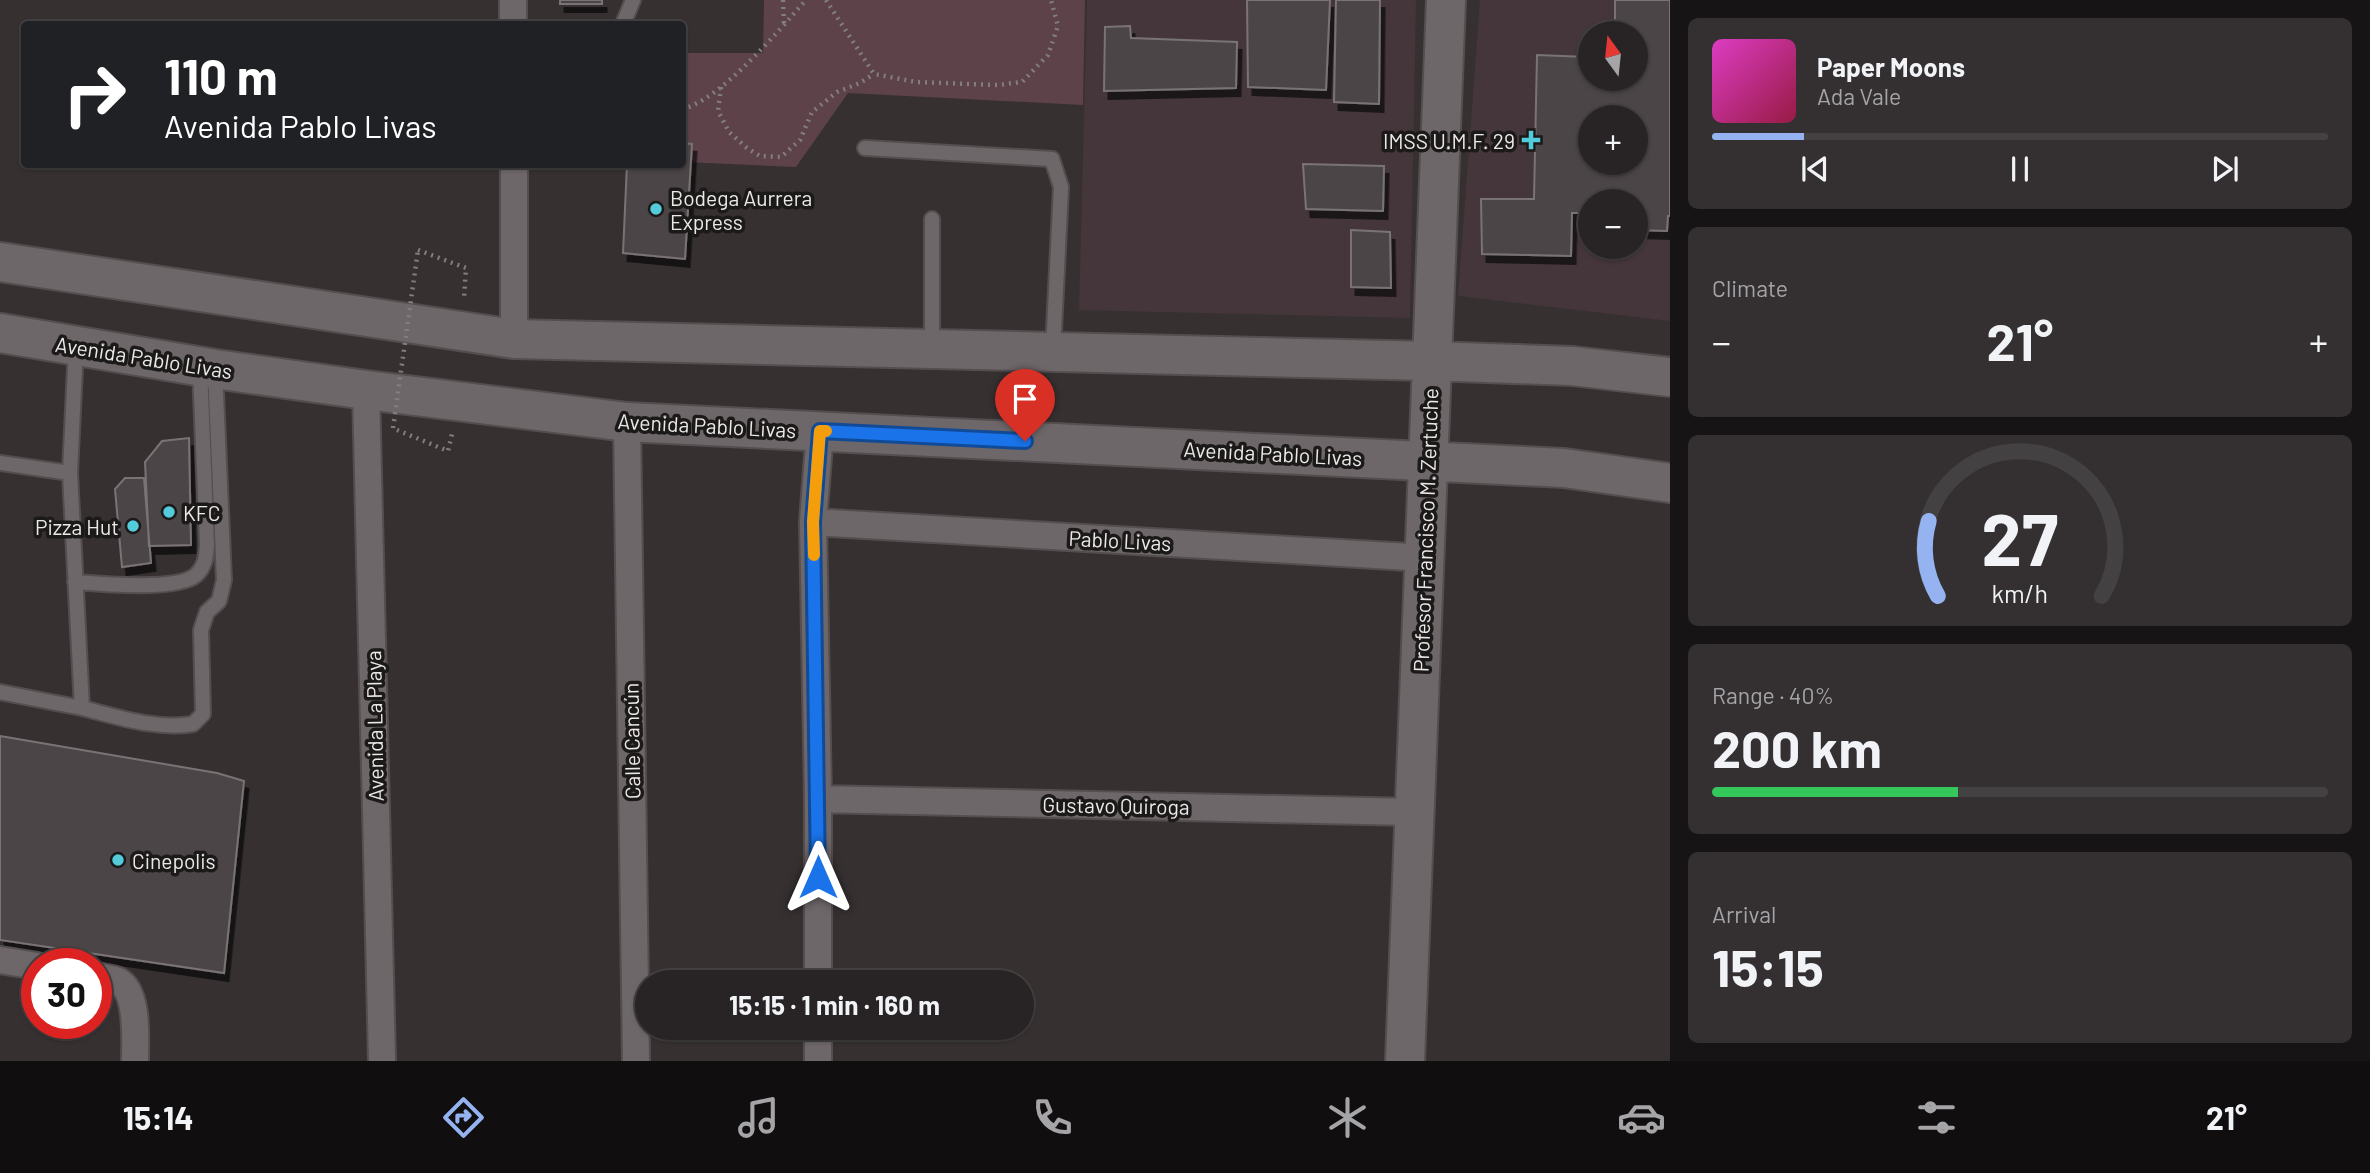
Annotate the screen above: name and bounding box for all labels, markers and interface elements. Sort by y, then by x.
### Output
north arrow [1578,21,1648,91]
map controls [1578,21,1648,259]
text: 110 m [164,46,278,105]
icon: right [49,49,140,140]
text: Paper Moons [1817,51,1965,82]
text: Ada Vale [1817,82,1901,110]
button: + [1578,105,1648,175]
text: Avenida Pablo Livas [164,106,437,144]
place label: IMSS U.M.F. 29 [1383,128,1515,153]
marker: IMSS U.M.F. 29 [1521,130,1541,150]
icon: previous [1796,150,1834,188]
icon: pause [2001,150,2039,188]
icon: next [2206,150,2244,188]
place label: Bodega Aurrera Express [670,185,812,234]
button: − [1578,189,1648,259]
marker: Bodega Aurrera Express [648,201,664,217]
text: Climate [1712,274,1788,302]
text: 21° [1987,309,2053,371]
text: − [1712,318,1731,364]
text: + [2309,318,2328,364]
street label: Avenida Pablo Livas [54,331,234,383]
pin [995,369,1055,441]
icon: arrive [1006,380,1044,418]
street label: Profesor Francisco M. Zertuche [1408,388,1442,672]
street label: Avenida Pablo Livas [617,408,797,442]
street label: Avenida Pablo Livas [1183,436,1363,470]
text: 27 [1982,494,2058,582]
place label: KFC [183,500,220,525]
marker: KFC [161,504,177,520]
place label: Pizza Hut [35,514,119,539]
marker: Pizza Hut [125,518,141,534]
street label: Pablo Livas [1068,525,1172,555]
text: km/h [1992,578,2048,608]
street label: Avenida La Playa [360,650,388,802]
text: Range · 40% [1712,681,1834,709]
street label: Calle Cancún [617,683,645,799]
text: 200 km [1712,716,1882,778]
street label: Gustavo Quiroga [1042,791,1190,819]
position arrow [781,840,855,914]
place label: Cinepolis [132,848,216,873]
marker: Cinepolis [110,852,126,868]
text: Arrival [1712,900,1776,928]
text: 15:15 [1712,935,1824,997]
speed limit sign: 30 [21,948,112,1039]
text: 15:15 · 1 min · 160 m [729,989,940,1020]
icon: directions [439,1093,488,1142]
icon: music [734,1093,783,1142]
icon: phone [1028,1093,1077,1142]
icon: climate [1323,1093,1372,1142]
icon: car [1617,1093,1666,1142]
icon: filters [1912,1093,1961,1142]
text: 15:14 [123,1098,194,1136]
text: 21° [2206,1098,2247,1136]

